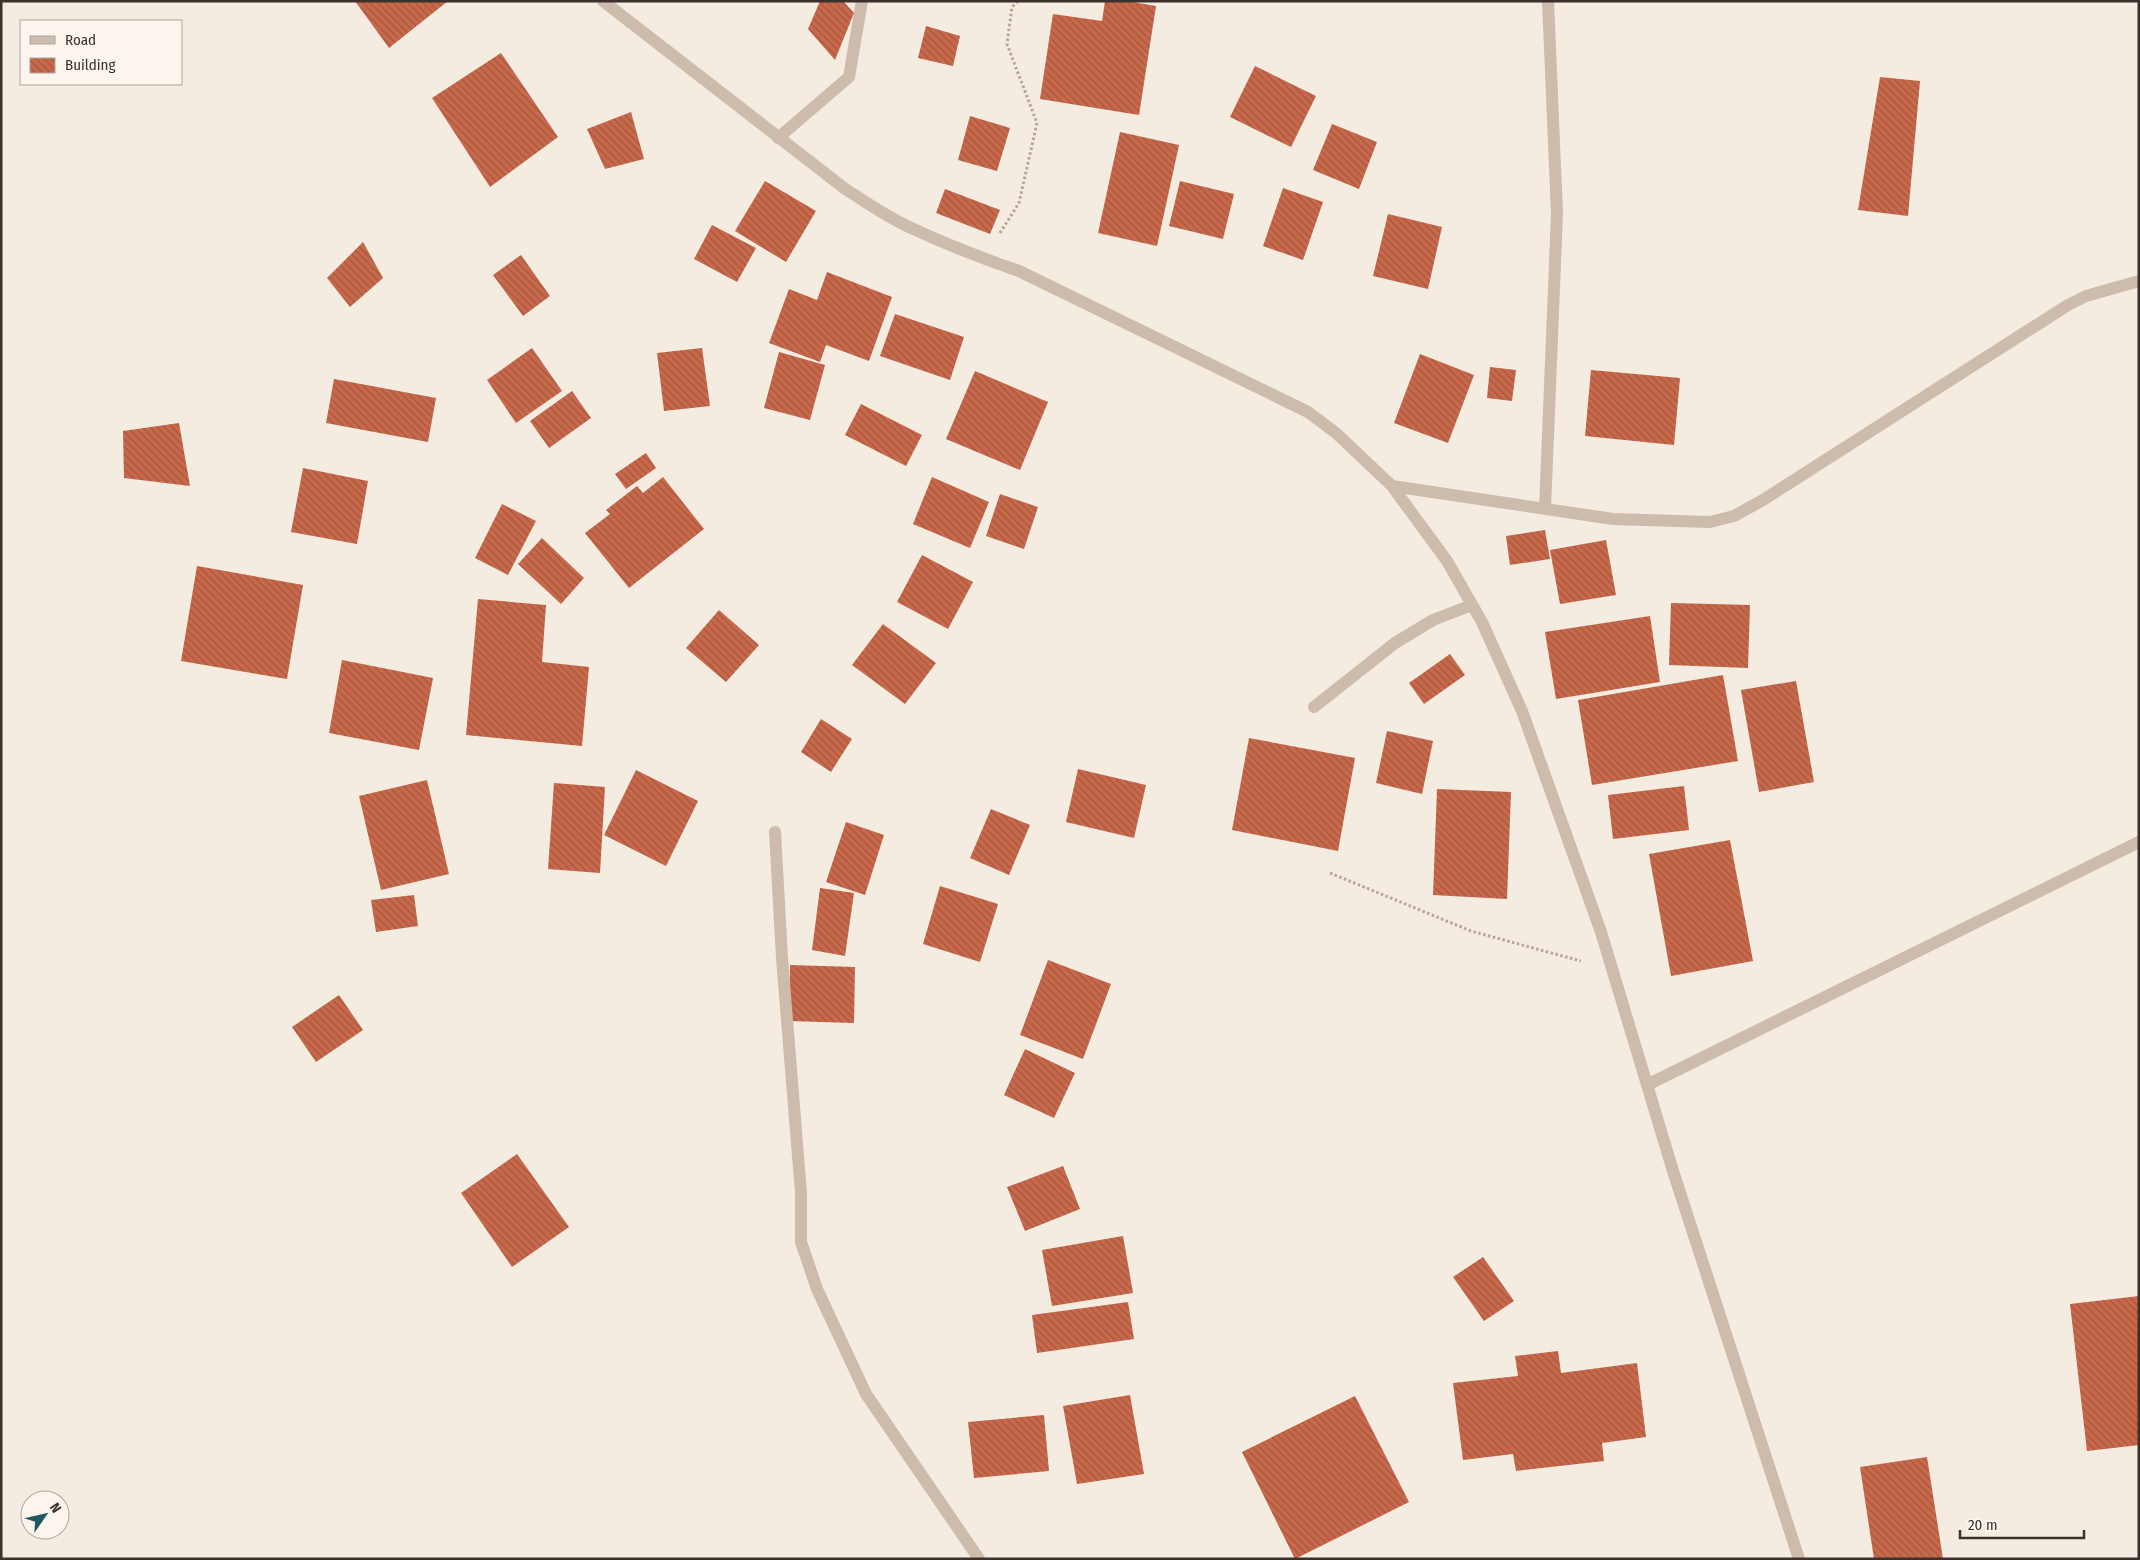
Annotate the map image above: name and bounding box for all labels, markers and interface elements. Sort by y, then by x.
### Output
legend [20,20,182,85]
text: Road [65,31,96,49]
text: Building [65,56,116,74]
north arrow [20,1490,70,1540]
text: N [46,1500,65,1516]
scale bar [1960,1508,2084,1540]
text: 20 m [1968,1516,1998,1534]

